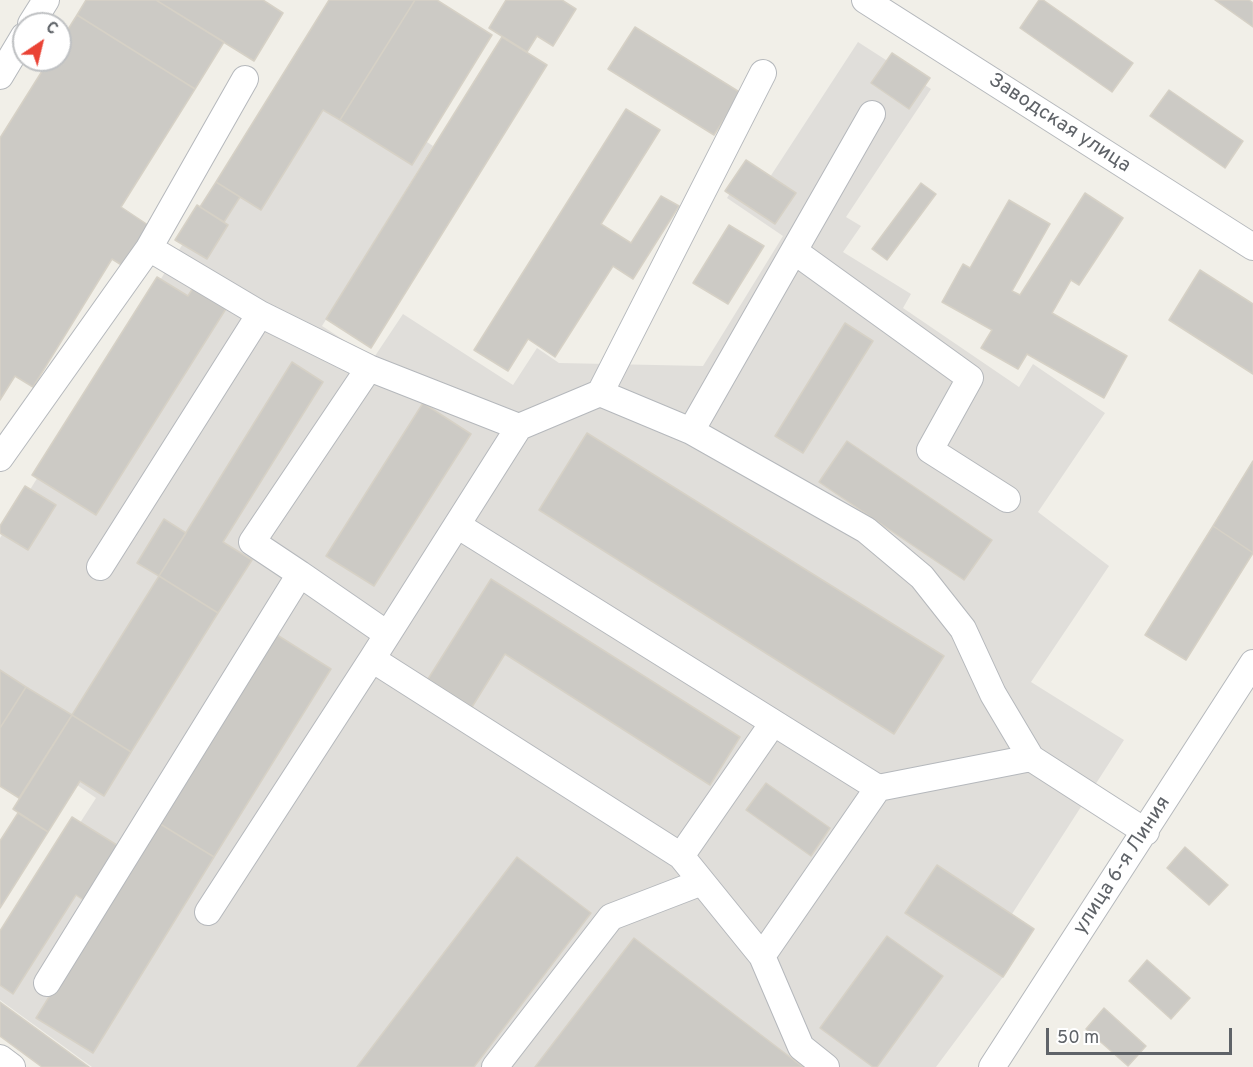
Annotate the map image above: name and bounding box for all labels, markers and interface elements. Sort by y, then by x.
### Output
north arrow [12,12,72,72]
text: С [41,18,61,40]
street label: Заводская улица [983,69,1135,179]
street label: улица 6-я Линия [1069,792,1177,940]
scale bar [1049,1016,1235,1054]
text: 50 m [1057,1027,1099,1050]

